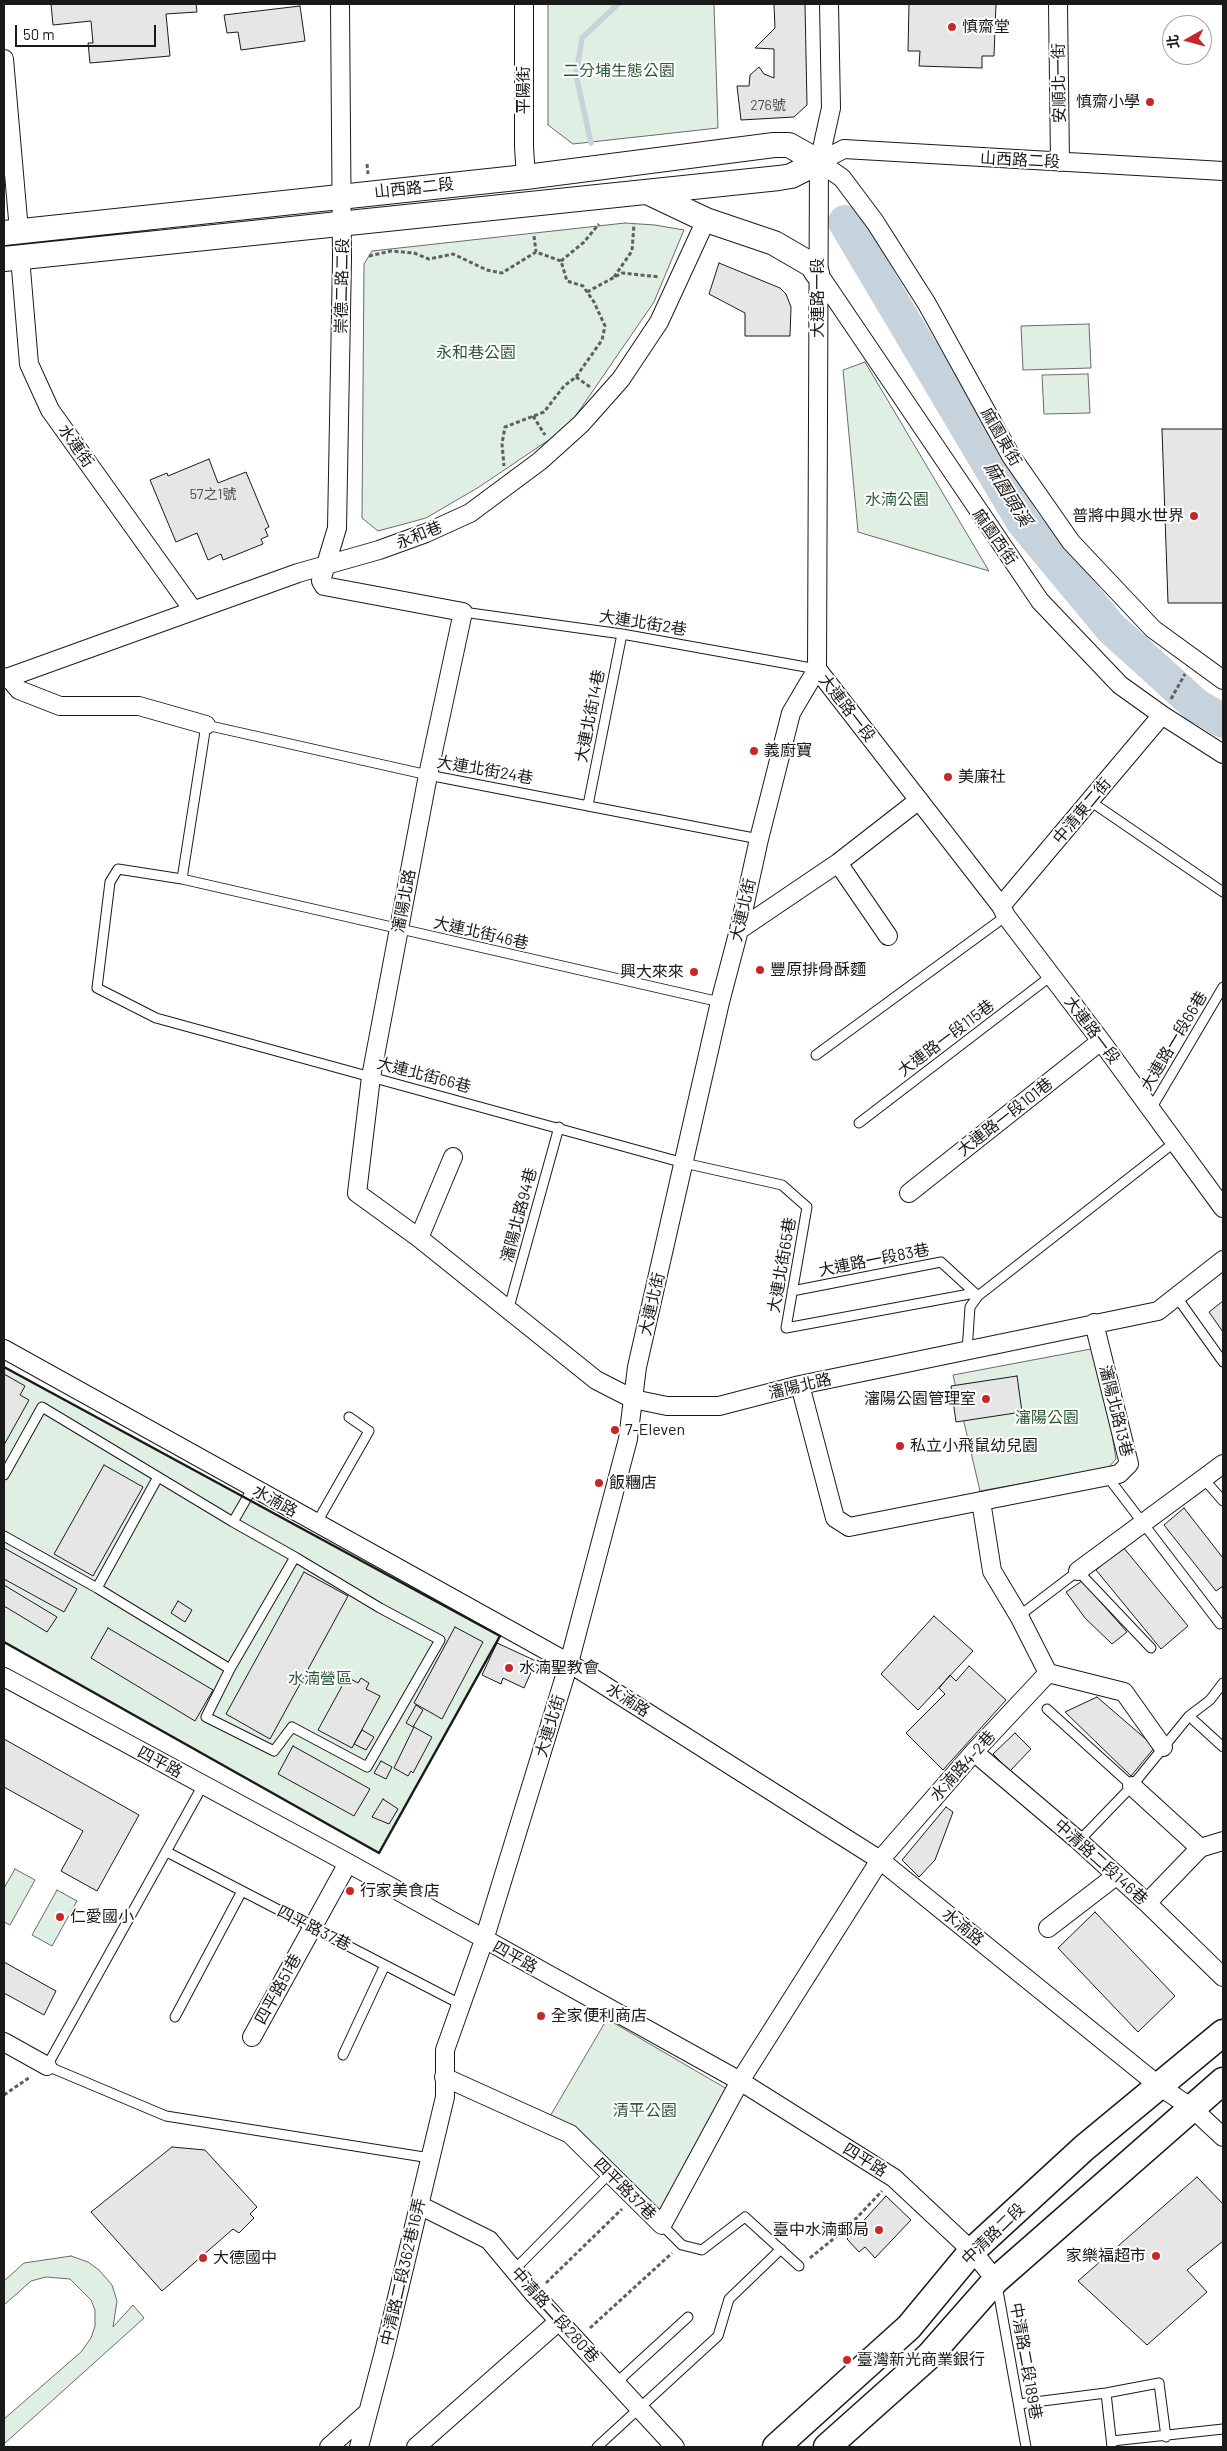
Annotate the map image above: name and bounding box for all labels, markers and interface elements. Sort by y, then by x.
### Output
scale bar [18,15,159,47]
north arrow [1162,15,1212,65]
place label: 慎齋堂 [962,17,1010,37]
marker: 慎齋堂 [946,21,958,33]
text: 50 m [23,25,55,43]
text: 北 [1163,34,1182,50]
street label: 安順北一街 [1049,43,1069,123]
park label: 二分埔生態公園 [563,61,675,81]
street label: 平陽街 [514,66,534,114]
place label: 慎齋小學 [1076,92,1140,112]
marker: 慎齋小學 [1144,96,1156,108]
house number: 276號 [750,97,786,113]
street label: 山西路二段 [980,148,1060,172]
street label: 山西路二段 [373,174,455,202]
street label: 崇德二路二段 [332,238,352,334]
street label: 大連路一段 [808,258,828,338]
park label: 永和巷公園 [436,343,516,363]
street label: 麻園東街 [977,404,1025,470]
street label: 水連街 [54,421,98,471]
water label: 麻園頭溪 [980,458,1036,530]
house number: 57之1號 [190,486,236,502]
park label: 水湳公園 [865,490,929,510]
street label: 麻園西街 [969,505,1021,569]
place label: 普將中興水世界 [1072,506,1184,526]
marker: 普將中興水世界 [1188,510,1200,522]
street label: 永和巷 [393,517,445,553]
street label: 大連北街2巷 [598,607,688,639]
street label: 大連北街14巷 [572,668,608,764]
street label: 大連路一段 [815,671,879,745]
place label: 義廚寶 [764,741,812,761]
marker: 義廚寶 [748,745,760,757]
street label: 大連北街24巷 [435,752,535,788]
place label: 美廉社 [958,767,1006,787]
marker: 美廉社 [942,771,954,783]
street label: 中清東二街 [1049,774,1115,848]
street label: 瀋陽北路 [388,868,420,934]
street label: 大連北街 [726,877,760,943]
street label: 大連北街46巷 [432,913,530,953]
place label: 豐原排骨酥麵 [770,960,866,980]
place label: 興大來來 [620,962,684,982]
marker: 豐原排骨酥麵 [754,964,766,976]
marker: 興大來來 [688,966,700,978]
street label: 大連路一段66巷 [1137,988,1211,1094]
street label: 大連路一段 [1060,992,1124,1068]
street label: 大連路一段115巷 [894,996,998,1080]
street label: 大連北街66巷 [375,1053,473,1097]
street label: 大連路一段101巷 [953,1074,1057,1160]
street label: 瀋陽北路94巷 [497,1166,541,1264]
street label: 大連北街65巷 [764,1216,800,1314]
street label: 大連路一段83巷 [817,1240,931,1280]
street label: 大連北街 [635,1271,669,1337]
street label: 瀋陽北路13巷 [1095,1363,1137,1459]
street label: 瀋陽北路 [767,1369,833,1403]
place label: 瀋陽公園管理室 [864,1389,976,1409]
marker: 瀋陽公園管理室 [980,1393,992,1405]
park label: 瀋陽公園 [1015,1408,1079,1428]
place label: 7-Eleven [625,1420,685,1440]
marker: 7-Eleven [609,1424,621,1436]
place label: 私立小飛鼠幼兒園 [910,1436,1038,1456]
marker: 私立小飛鼠幼兒園 [894,1440,906,1452]
place label: 飯糰店 [609,1473,657,1493]
marker: 飯糰店 [593,1477,605,1489]
street label: 水湳路 [249,1481,301,1521]
place label: 水湳聖教會 [519,1658,599,1678]
marker: 水湳聖教會 [503,1662,515,1674]
park label: 水湳營區 [288,1669,352,1689]
street label: 水湳路 [603,1679,653,1721]
street label: 大連北街 [531,1693,569,1759]
street label: 水湳路4-2巷 [927,1727,999,1805]
street label: 四平路 [134,1742,186,1782]
street label: 中清路二段146巷 [1050,1815,1152,1909]
place label: 行家美食店 [360,1881,440,1901]
marker: 行家美食店 [344,1885,356,1897]
street label: 四平路37巷 [274,1901,354,1955]
street label: 水湳路 [938,1904,988,1950]
place label: 仁愛國小 [70,1907,134,1927]
marker: 仁愛國小 [54,1911,66,1923]
street label: 四平路 [489,1937,541,1977]
street label: 四平路51巷 [251,1951,305,2027]
place label: 全家便利商店 [551,2006,647,2026]
marker: 全家便利商店 [535,2010,547,2022]
park label: 清平公園 [613,2101,677,2121]
street label: 四平路 [840,2139,890,2181]
street label: 四平路37巷 [590,2154,660,2224]
street label: 中清路二段362巷16弄 [377,2196,429,2348]
street label: 中清路二段 [958,2199,1028,2269]
place label: 臺中水湳郵局 [773,2220,869,2240]
marker: 臺中水湳郵局 [873,2224,885,2236]
place label: 家樂福超市 [1066,2246,1146,2266]
place label: 大德國中 [213,2248,277,2268]
marker: 家樂福超市 [1150,2250,1162,2262]
marker: 大德國中 [197,2252,209,2264]
street label: 中清路二段280巷 [507,2263,603,2367]
street label: 中清路二段189巷 [1006,2301,1046,2421]
place label: 臺灣新光商業銀行 [857,2350,985,2370]
marker: 臺灣新光商業銀行 [841,2354,853,2366]

